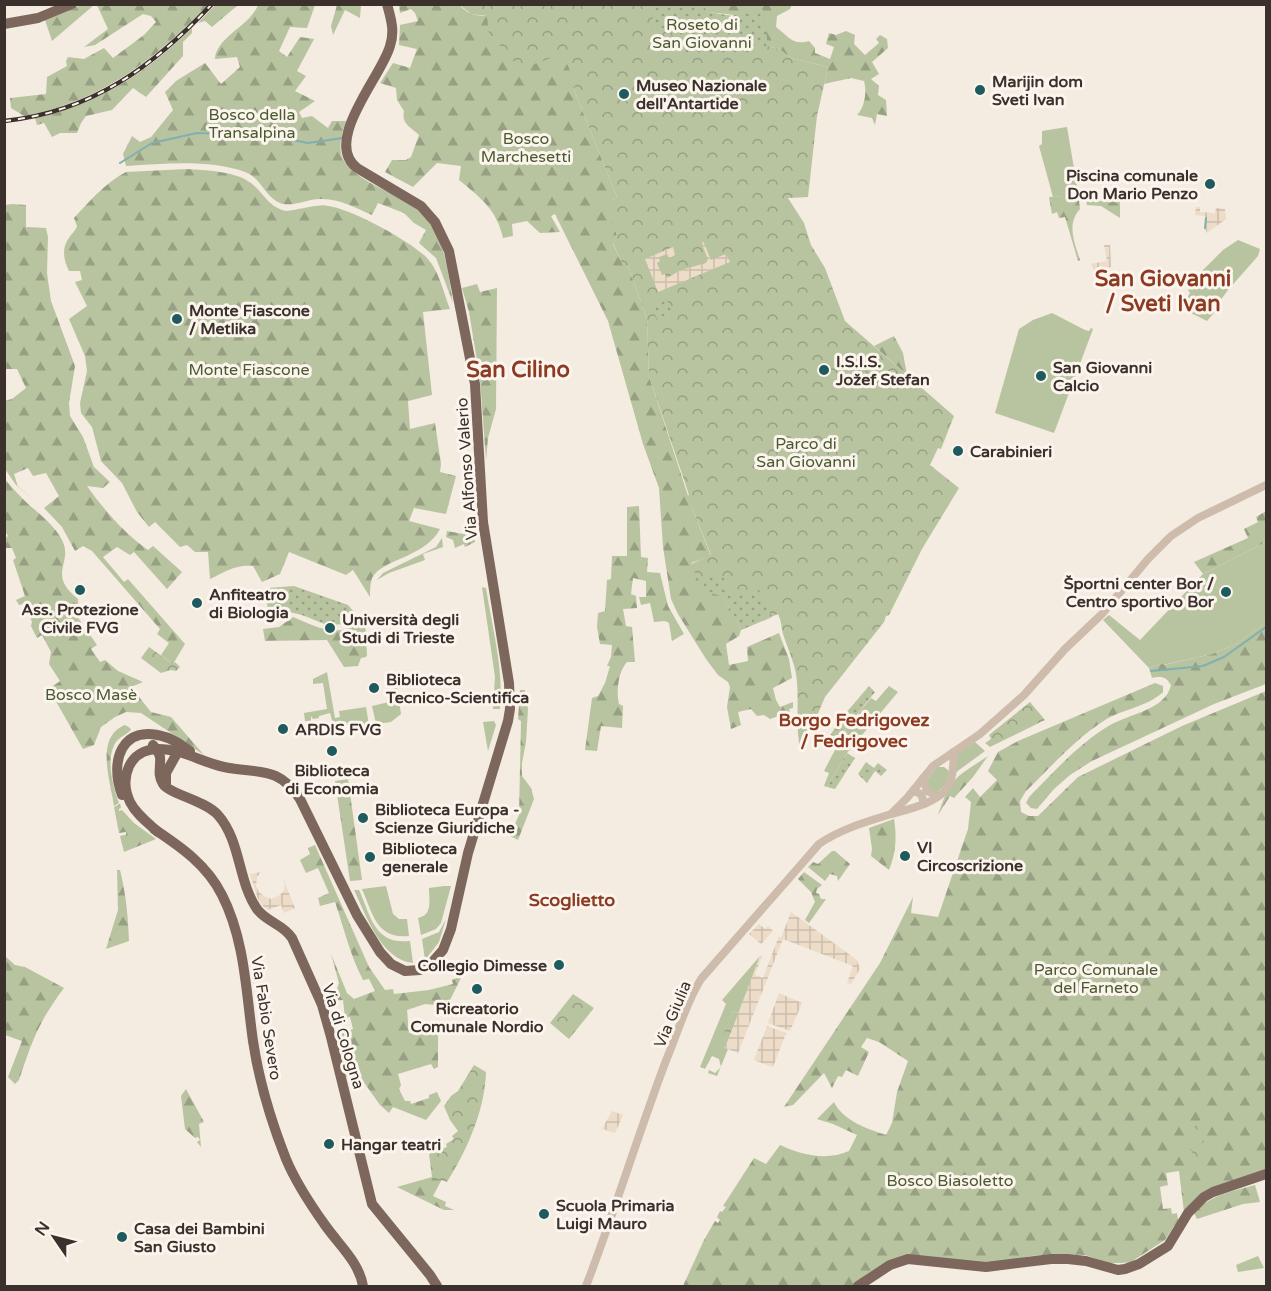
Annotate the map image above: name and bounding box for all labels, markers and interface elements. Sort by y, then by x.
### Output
park label: Roseto di San Giovanni [652,15,752,53]
place label: Marijin dom Sveti Ivan [992,72,1083,110]
place label: Museo Nazionale dell'Antartide [636,76,767,114]
marker: Marijin dom Sveti Ivan [973,83,987,97]
marker: Museo Nazionale dell'Antartide [617,87,631,101]
park label: Bosco della Transalpina [208,105,296,143]
park label: Bosco Marchesetti [481,129,571,167]
place label: Piscina comunale Don Mario Penzo [1066,166,1198,204]
marker: Piscina comunale Don Mario Penzo [1203,177,1217,191]
district label: San Giovanni / Sveti Ivan [1095,266,1231,317]
place label: Monte Fiascone / Metlika [189,301,310,339]
marker: Monte Fiascone / Metlika [170,312,184,326]
place label: I.S.I.S. Jožef Stefan [835,352,930,390]
district label: San Cilino [466,357,570,383]
place label: San Giovanni Calcio [1053,358,1152,396]
park label: Monte Fiascone [189,360,309,380]
marker: I.S.I.S. Jožef Stefan [817,363,831,377]
marker: San Giovanni Calcio [1034,369,1048,383]
street label: Via Alfonso Valerio [452,397,482,541]
park label: Parco di San Giovanni [756,434,856,472]
place label: Carabinieri [970,442,1052,462]
marker: Carabinieri [951,444,965,458]
place label: Športni center Bor / Centro sportivo Bor [1064,574,1215,612]
marker: Ass. Protezione Civile FVG [73,583,87,597]
place label: Anfiteatro di Biologia [209,585,289,623]
marker: Športni center Bor / Centro sportivo Bor [1219,585,1233,599]
marker: Anfiteatro di Biologia [190,596,204,610]
place label: Ass. Protezione Civile FVG [21,600,139,638]
place label: Università degli Studi di Trieste [342,610,459,648]
marker: Università degli Studi di Trieste [323,621,337,635]
place label: Biblioteca Tecnico-Scientifica [385,670,529,708]
marker: Biblioteca Tecnico-Scientifica [367,681,381,695]
park label: Bosco Masè [45,685,137,705]
district label: Borgo Fedrigovez / Fedrigovec [779,709,929,752]
place label: ARDIS FVG [295,720,382,740]
marker: ARDIS FVG [276,722,290,736]
marker: Biblioteca di Economia [325,744,339,758]
place label: Biblioteca di Economia [285,761,379,799]
place label: Biblioteca Europa - Scienze Giuridiche [375,800,520,838]
marker: Biblioteca Europa - Scienze Giuridiche [356,811,370,825]
place label: VI Circoscrizione [917,838,1023,876]
place label: Biblioteca generale [382,839,457,877]
marker: VI Circoscrizione [898,849,912,863]
marker: Biblioteca generale [363,850,377,864]
district label: Scoglietto [529,889,615,911]
street label: Via Fabio Severo [246,955,286,1082]
place label: Collegio Dimesse [417,956,547,976]
marker: Collegio Dimesse [552,958,566,972]
park label: Parco Comunale del Farneto [1034,960,1158,998]
street label: Via Giulia [650,978,696,1051]
street label: Via di Cologna [317,981,369,1092]
marker: Ricreatorio Comunale Nordio [470,982,484,996]
place label: Ricreatorio Comunale Nordio [411,999,544,1037]
place label: Hangar teatri [341,1135,441,1155]
marker: Hangar teatri [322,1137,336,1151]
park label: Bosco Biasoletto [887,1171,1014,1191]
place label: Scuola Primaria Luigi Mauro [556,1196,675,1234]
north arrow [24,1207,84,1267]
marker: Scuola Primaria Luigi Mauro [537,1207,551,1221]
text: N [31,1218,54,1240]
place label: Casa dei Bambini San Giusto [134,1219,265,1257]
marker: Casa dei Bambini San Giusto [115,1230,129,1244]

